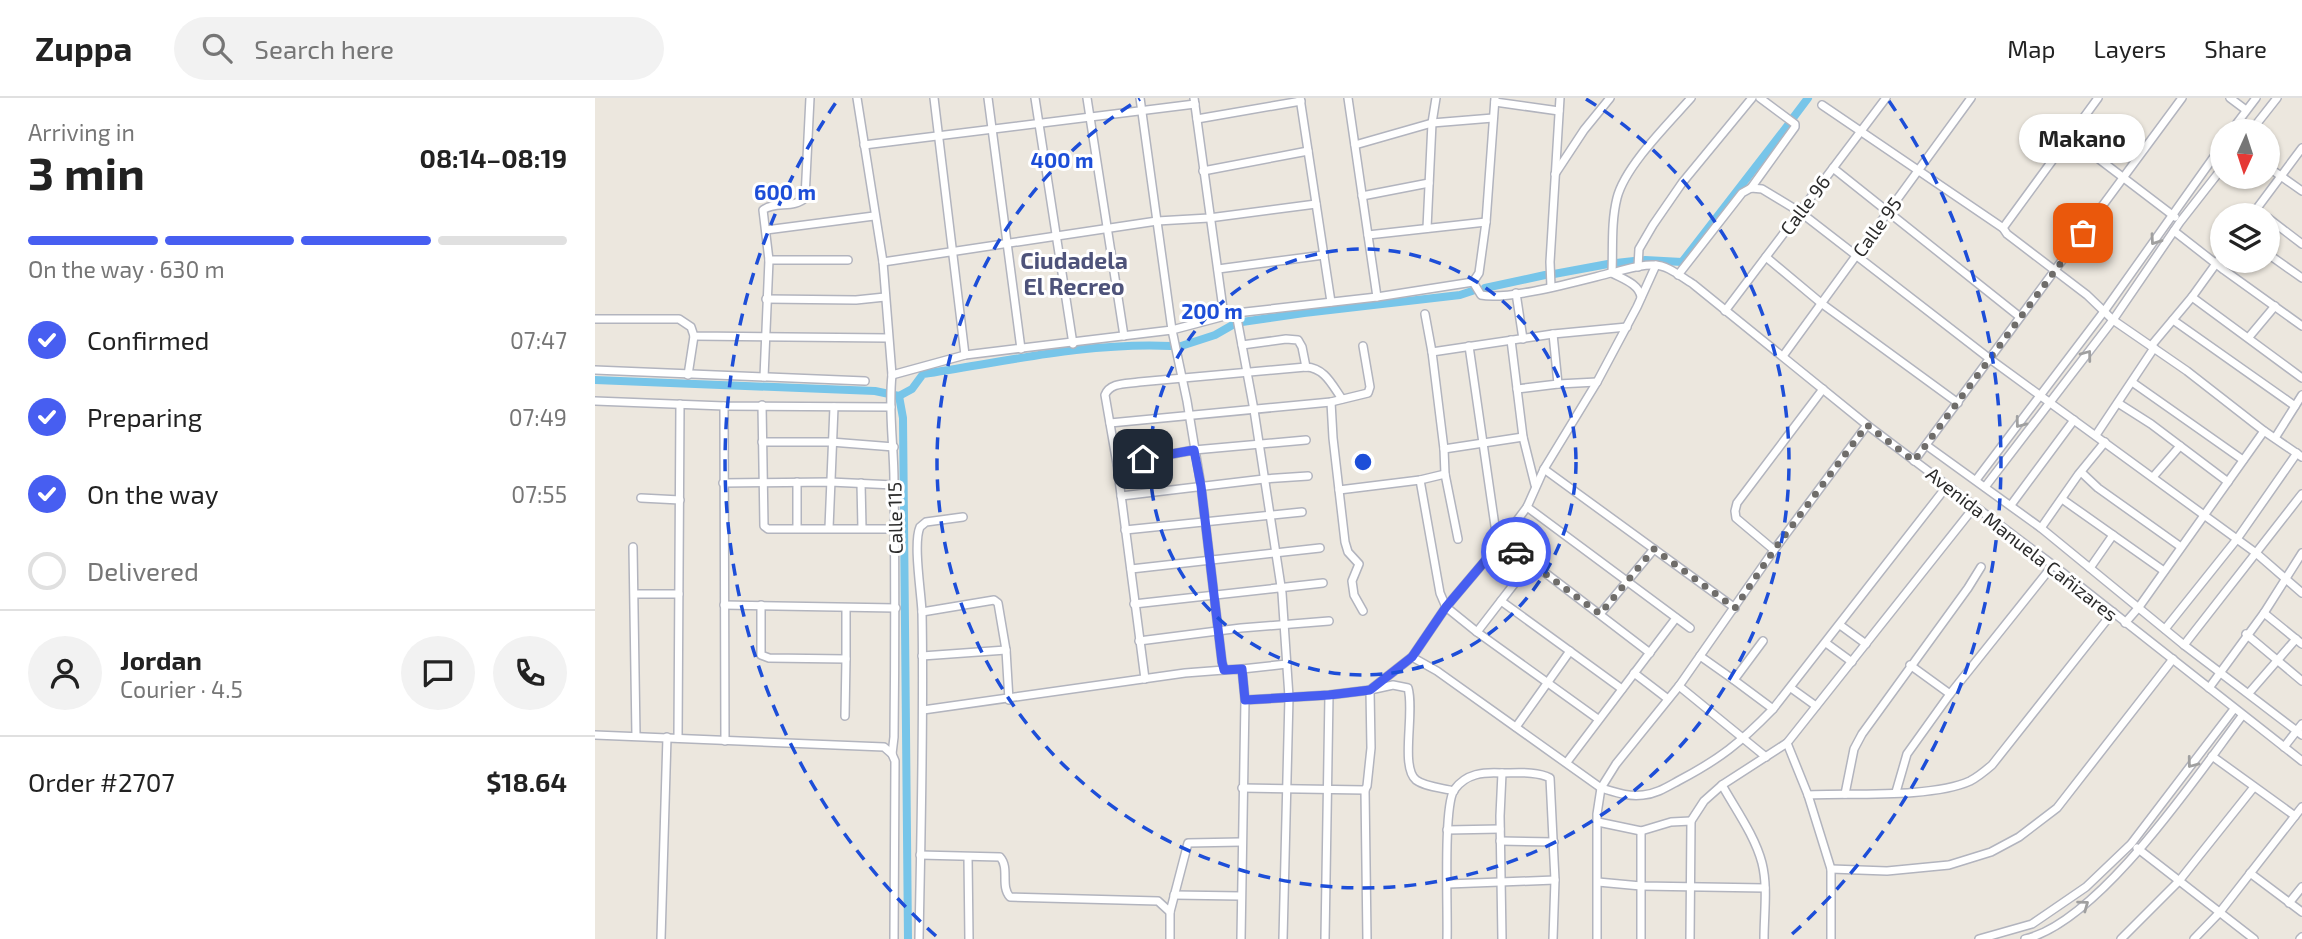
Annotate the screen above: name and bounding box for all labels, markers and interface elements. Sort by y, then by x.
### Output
search box [174,17,664,80]
text: Zuppa [35,28,132,68]
icon: search [198,29,236,67]
text: Search here [254,33,394,64]
text: Map [2007,34,2055,63]
text: Layers [2093,34,2166,63]
text: Share [2204,34,2267,63]
callout: Makano [2020,114,2146,163]
text: Arriving in [28,118,135,146]
north arrow [2210,119,2280,189]
map controls [2210,119,2280,273]
text: Makano [2038,124,2126,152]
text: 08:14–08:19 [420,142,567,173]
text: 3 min [28,144,145,199]
text: 400 m [1031,147,1093,172]
street label: Calle 96 [1775,170,1834,239]
text: 600 m [754,179,816,204]
street label: Calle 95 [1847,192,1906,261]
pin [2053,203,2113,263]
button: layers [2210,203,2280,273]
icon: bag [2064,214,2102,252]
one-way arrow [2151,232,2163,245]
district label: Ciudadela El Recreo [1020,246,1128,300]
text: On the way · 630 m [28,255,225,283]
text: 200 m [1181,298,1243,323]
icon: check [28,321,66,359]
text: Confirmed [87,324,210,355]
text: 07:47 [510,326,567,354]
one-way arrow [2078,350,2091,363]
icon: check [28,398,66,436]
text: Preparing [87,401,202,432]
text: 07:49 [509,403,567,431]
one-way arrow [2016,415,2029,428]
pin [1113,429,1173,489]
icon: home [1124,440,1162,478]
centre of rings [1351,450,1375,474]
street label: Avenida Manuela Cañizares [1922,462,2123,626]
icon: check [28,475,66,513]
text: On the way [87,478,218,509]
text: 07:55 [511,480,567,508]
street label: Calle 115 [882,482,907,554]
courier [1481,517,1551,587]
icon: car [1497,533,1535,571]
text: Delivered [87,555,199,586]
button: person [28,636,102,710]
button: chat [401,636,475,710]
button: phone [493,636,567,710]
text: Jordan [120,644,202,675]
text: Courier · 4.5 [120,675,243,703]
one-way arrow [2188,756,2201,768]
text: Order #2707 [28,766,175,797]
text: $18.64 [486,766,567,797]
one-way arrow [2076,901,2089,914]

